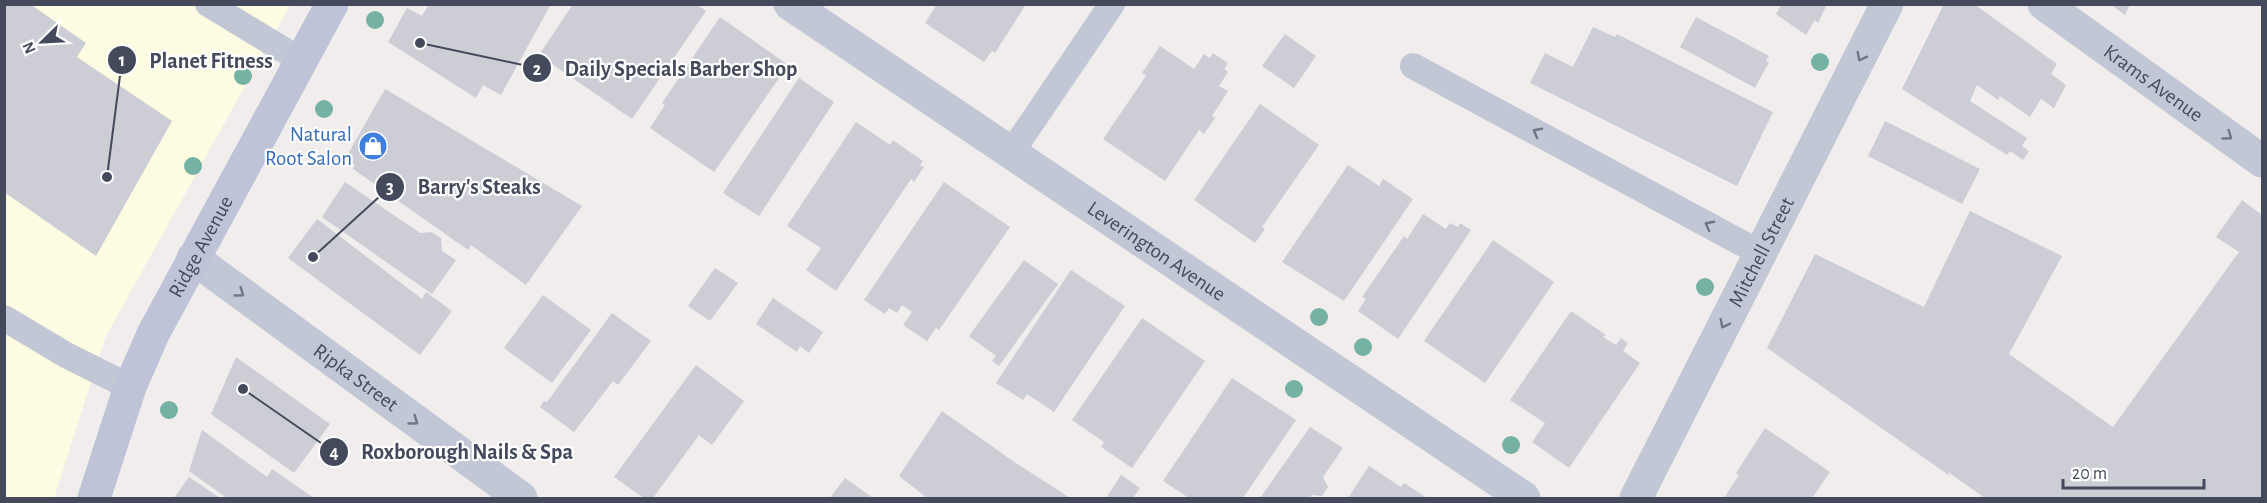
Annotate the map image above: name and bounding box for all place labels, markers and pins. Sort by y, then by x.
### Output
callout: Planet Fitness [107,40,285,80]
callout: Daily Specials Barber Shop [522,48,809,88]
place label: Natural Root Salon [265,124,352,169]
shop icon: Natural Root Salon [357,130,389,162]
callout: Barry's Steaks [375,167,552,207]
callout: Roxborough Nails & Spa [319,432,585,472]

